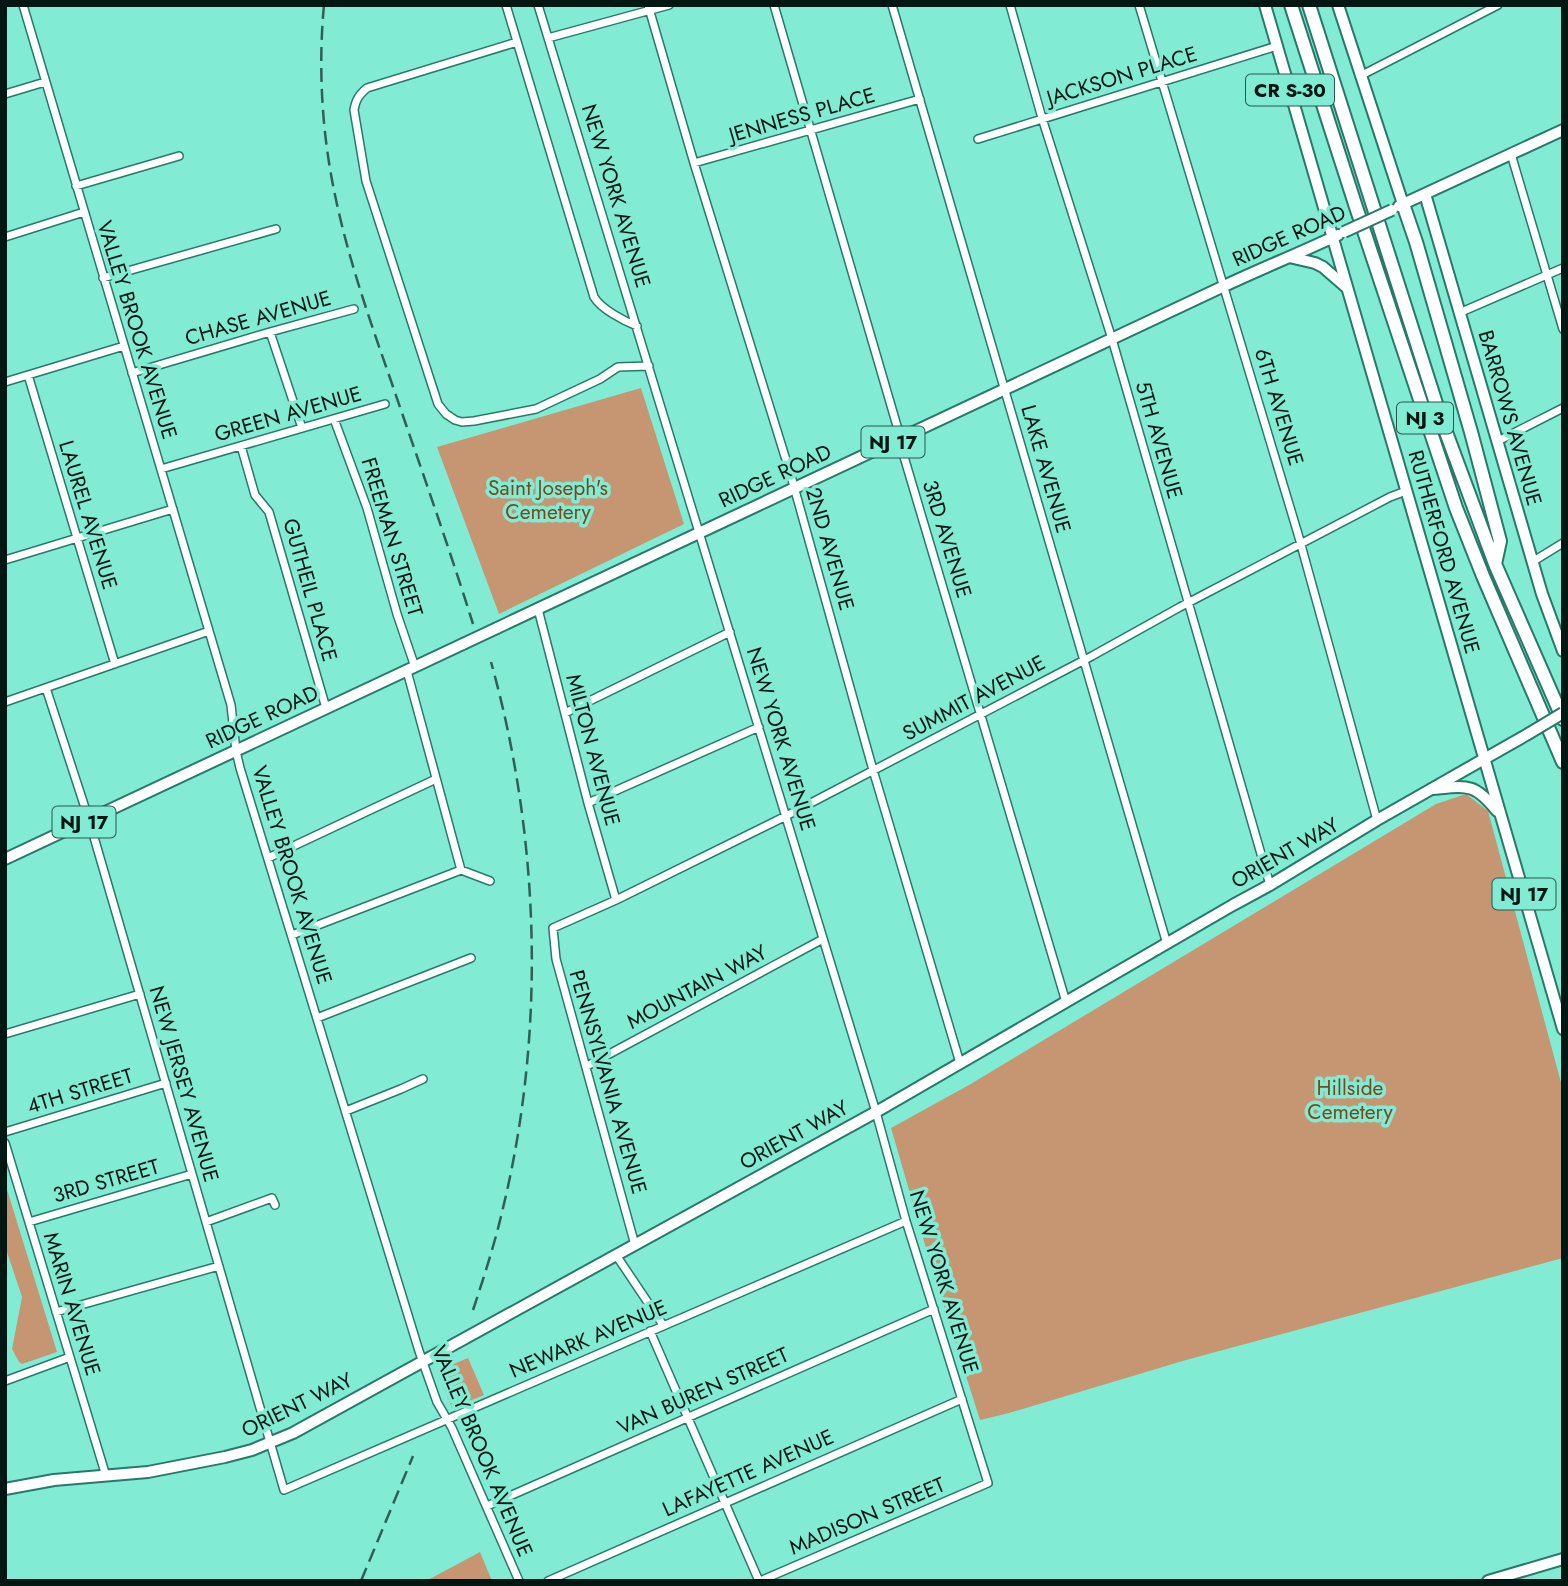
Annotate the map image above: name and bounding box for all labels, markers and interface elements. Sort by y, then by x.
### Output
street label: JACKSON PLACE [1040,39,1201,114]
road number: CR S-30 [1246,74,1334,106]
street label: JENNESS PLACE [723,80,879,151]
street label: NEW YORK AVENUE [574,101,658,291]
street label: RIDGE ROAD [1228,198,1350,274]
street label: VALLEY BROOK AVENUE [89,217,185,443]
street label: CHASE AVENUE [181,283,335,353]
street label: BARROWS AVENUE [1471,327,1549,509]
street label: 6TH AVENUE [1247,345,1311,469]
street label: 5TH AVENUE [1128,378,1190,502]
street label: GREEN AVENUE [211,379,365,449]
street label: LAKE AVENUE [1013,402,1079,536]
road number: NJ 3 [1397,402,1453,434]
road number: NJ 17 [862,426,924,458]
street label: LAUREL AVENUE [51,437,125,593]
street label: RIDGE ROAD [714,437,836,515]
street label: RUTHERFORD AVENUE [1401,447,1487,657]
street label: FREEMAN STREET [354,454,430,620]
park label: Saint Joseph's Cemetery [488,473,608,527]
street label: 3RD AVENUE [915,476,979,602]
street label: 2ND AVENUE [798,484,862,614]
street label: GUTHEIL PLACE [275,515,345,665]
street label: NEW YORK AVENUE [739,644,823,834]
street label: SUMMIT AVENUE [897,648,1051,748]
street label: MILTON AVENUE [558,671,628,829]
street label: RIDGE ROAD [201,678,323,756]
street label: VALLEY BROOK AVENUE [244,762,340,988]
road number: NJ 17 [52,806,116,838]
street label: ORIENT WAY [1225,810,1345,896]
road number: NJ 17 [1492,878,1556,909]
street label: MOUNTAIN WAY [621,937,773,1037]
street label: PENNSYLVANIA AVENUE [562,967,654,1197]
street label: NEW JERSEY AVENUE [142,983,226,1185]
street label: 4TH STREET [23,1061,137,1121]
park label: Hillside Cemetery [1307,1073,1393,1127]
street label: ORIENT WAY [734,1093,854,1177]
street label: 3RD STREET [49,1151,163,1211]
street label: NEW YORK AVENUE [902,1187,986,1377]
street label: MARIN AVENUE [36,1229,108,1379]
street label: NEWARK AVENUE [505,1292,671,1386]
street label: VAN BUREN STREET [612,1340,794,1442]
street label: VALLEY BROOK AVENUE [424,1341,540,1561]
street label: ORIENT WAY [236,1365,358,1445]
street label: LAFAYETTE AVENUE [657,1422,839,1524]
street label: MADISON STREET [784,1470,950,1562]

